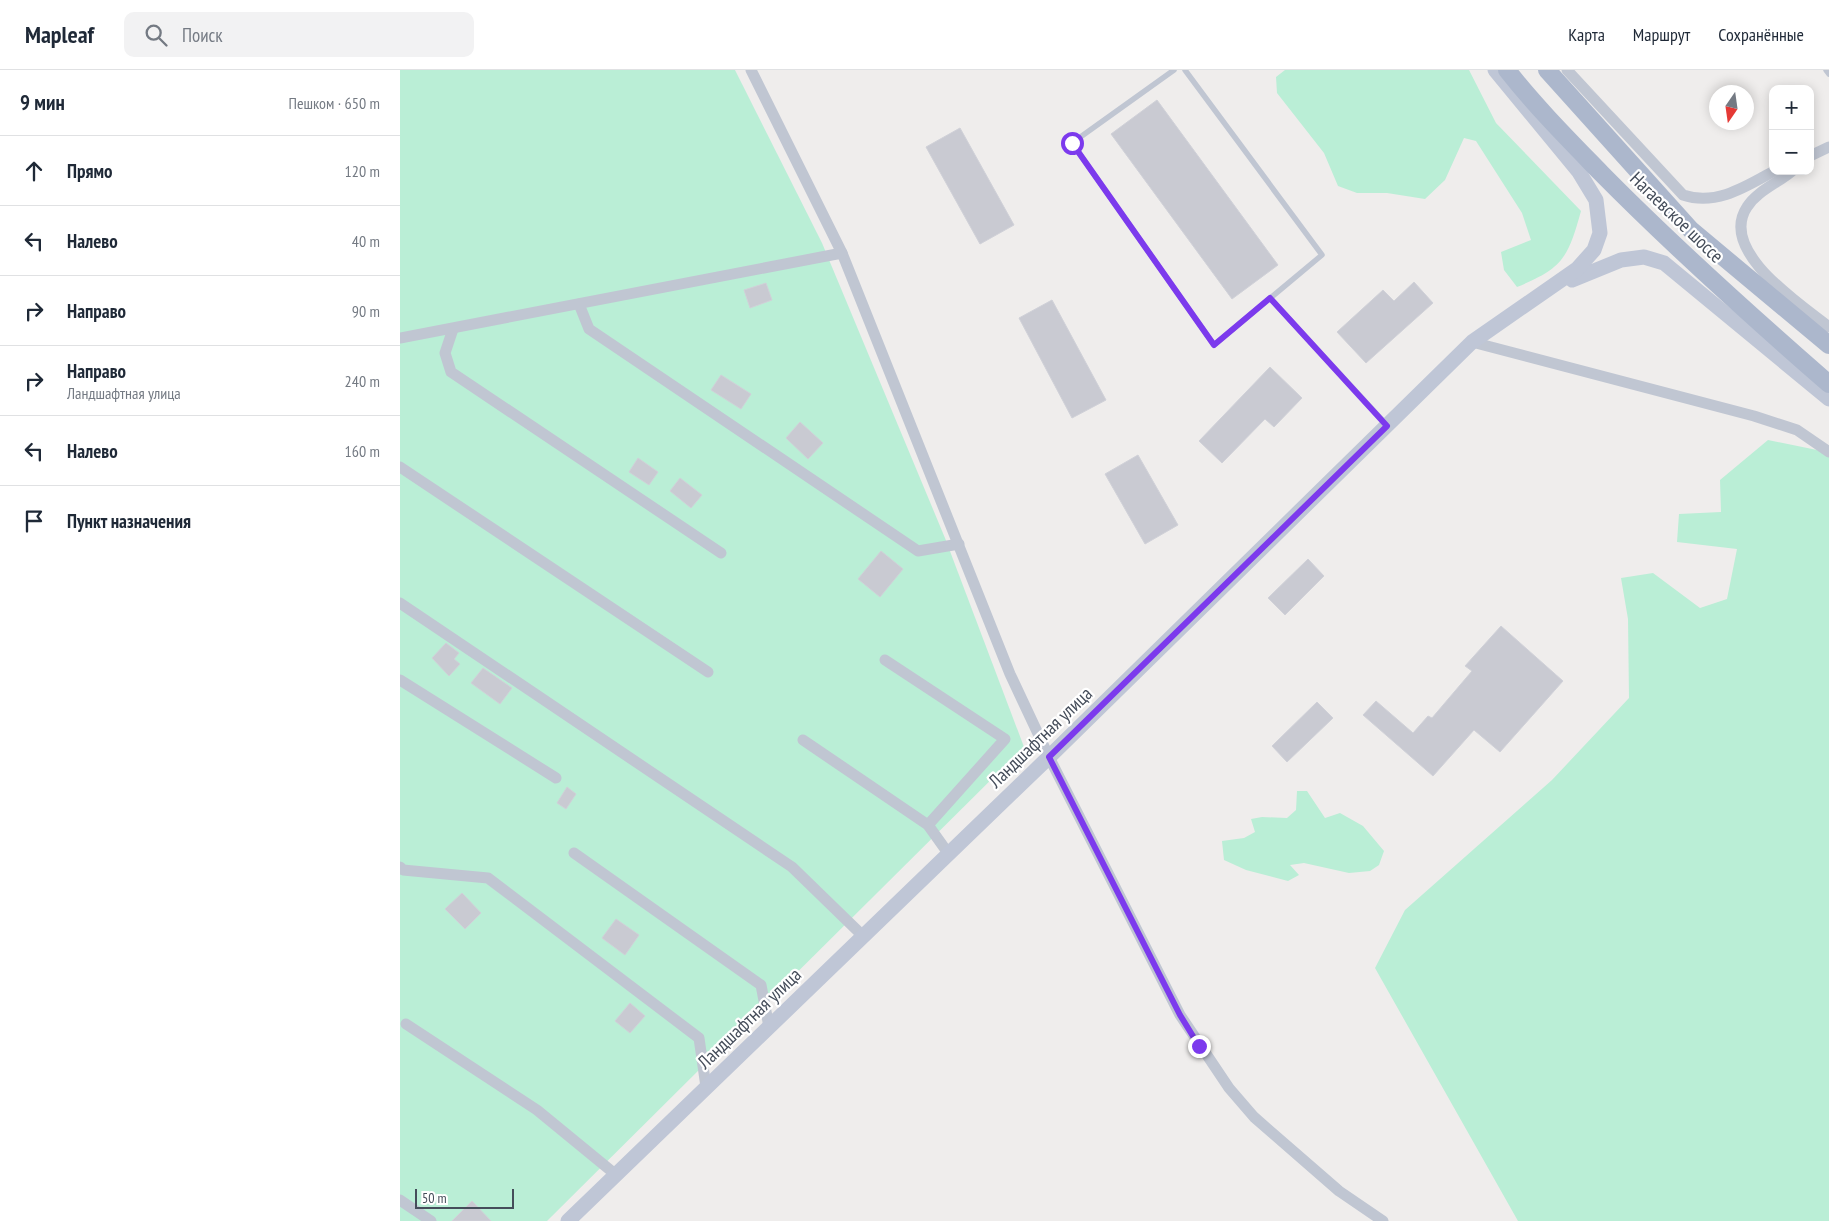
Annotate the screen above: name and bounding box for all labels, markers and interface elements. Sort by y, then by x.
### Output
search box [124,12,474,57]
text: Mapleaf [25,19,94,50]
icon: search [142,21,170,49]
text: Поиск [182,23,223,47]
text: Карта [1568,23,1605,46]
text: Маршрут [1633,23,1690,46]
text: Сохранённые [1718,23,1804,46]
north arrow [1709,85,1754,130]
map controls [1769,85,1814,175]
button: + [1769,85,1814,130]
text: 9 мин [20,89,65,116]
text: Пешком · 650 m [289,93,380,113]
button: − [1769,130,1814,175]
route start [1061,132,1084,155]
icon: ahead [20,157,48,185]
text: Прямо [67,159,112,183]
text: 120 m [345,161,380,181]
street label: Нагаевское шоссе [1625,166,1729,268]
icon: left [20,227,48,255]
text: Налево [67,229,118,253]
text: 40 m [352,231,380,251]
icon: right [20,297,48,325]
text: Направо [67,299,126,323]
text: 90 m [352,301,380,321]
text: Направо [67,359,126,383]
icon: right [20,367,48,395]
text: 240 m [345,371,380,391]
text: Ландшафтная улица [67,383,181,403]
icon: left [20,437,48,465]
text: Налево [67,439,118,463]
text: 160 m [345,441,380,461]
icon: arrive [20,507,48,535]
text: Пункт назначения [67,509,191,533]
street label: Ландшафтная улица [982,681,1097,793]
street label: Ландшафтная улица [691,962,806,1074]
route end [1188,1035,1211,1058]
scale bar [415,1186,514,1209]
text: 50 m [422,1189,447,1207]

